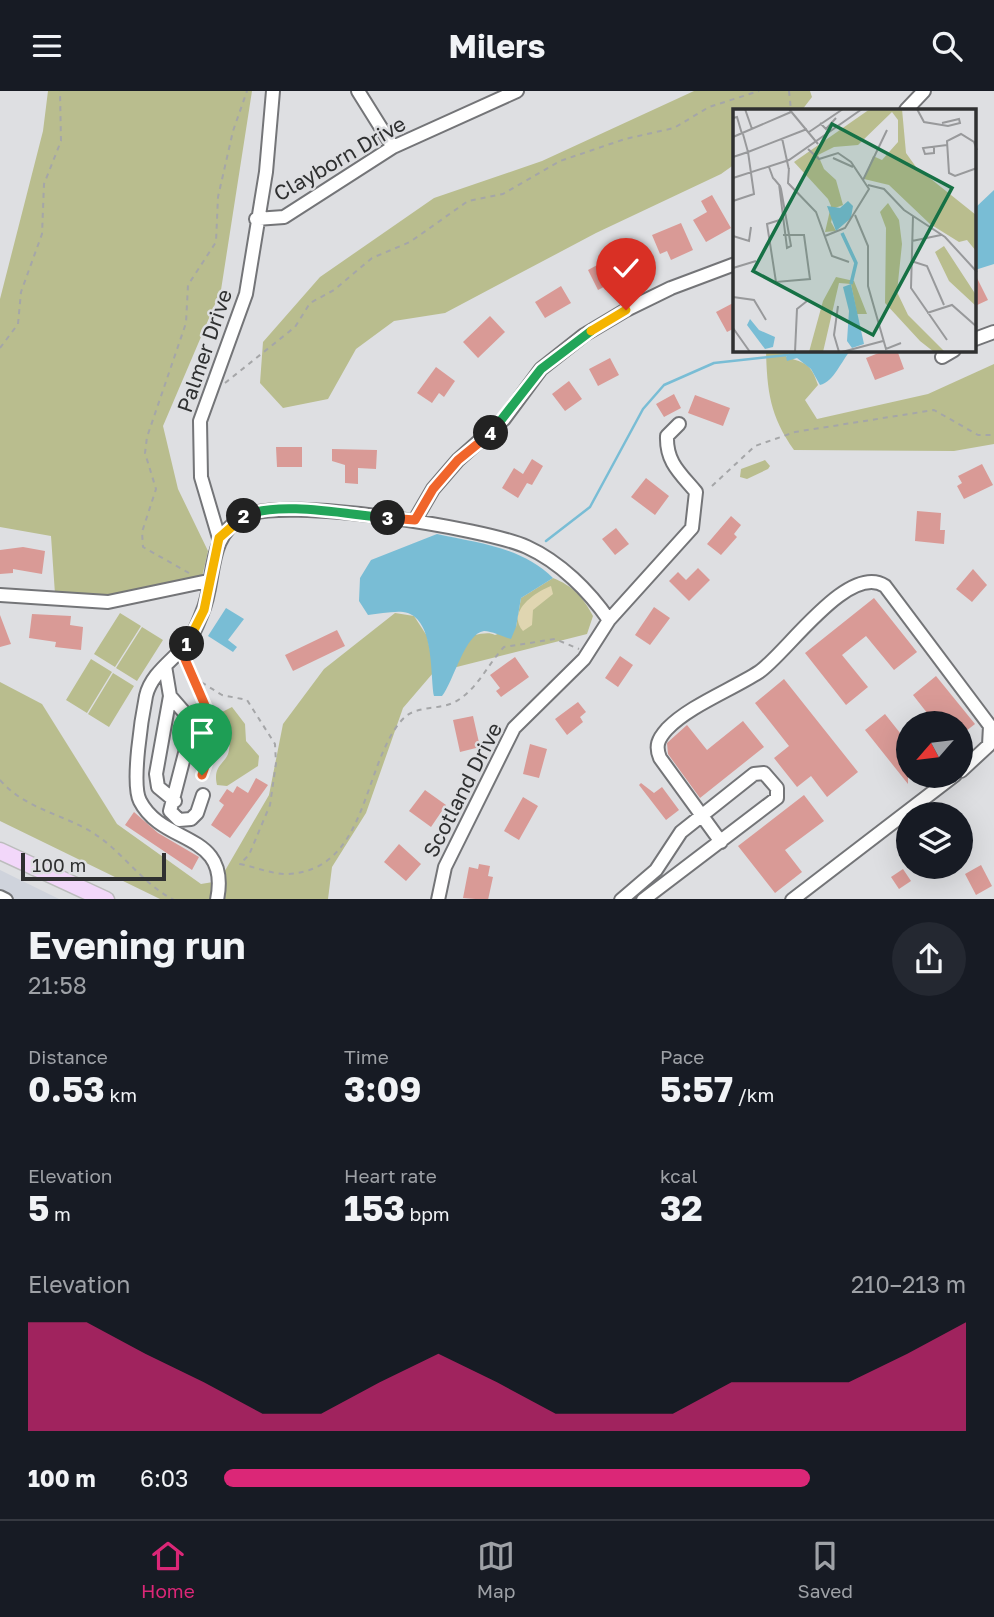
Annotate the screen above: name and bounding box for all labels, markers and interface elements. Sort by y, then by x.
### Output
icon: menu [28,27,66,65]
text: Milers [448,27,546,65]
icon: search [928,27,966,65]
inset map [733,109,976,352]
street label: Clayborn Drive [269,110,410,206]
pin [596,238,656,310]
icon: check [607,249,645,287]
street label: Palmer Drive [171,286,237,416]
pin: 4 [474,415,508,451]
text: 4 [485,421,496,444]
pin: 2 [226,499,262,533]
pin: 3 [370,501,406,535]
text: 2 [238,504,249,527]
text: 3 [382,506,393,529]
pin: 1 [170,627,204,661]
text: 1 [182,632,191,655]
pin [172,703,232,775]
north arrow [896,711,973,787]
map controls [896,711,973,879]
icon: arrive [183,714,221,752]
street label: Scotland Drive [417,718,507,861]
button: layers [896,802,973,879]
scale bar [21,851,166,882]
text: 100 m [32,853,86,876]
text: Evening run [28,922,246,967]
button: share [892,922,966,996]
text: 21:58 [28,971,87,999]
text: Distance [28,1045,108,1068]
text: Time [344,1045,389,1068]
text: Pace [660,1045,704,1068]
text: 0.53 [28,1068,105,1110]
text: 3:09 [344,1068,422,1110]
text: 5:57 [660,1068,733,1110]
text: km [105,1083,137,1106]
text: /km [733,1083,774,1106]
text: Elevation [28,1164,113,1187]
text: Heart rate [344,1164,437,1187]
text: kcal [660,1164,698,1187]
text: 5 [28,1187,49,1229]
text: 153 [344,1187,405,1229]
text: 32 [660,1187,703,1229]
text: m [49,1202,71,1225]
text: bpm [405,1202,450,1225]
text: Elevation [28,1270,130,1298]
text: 210–213 m [851,1270,966,1298]
text: 100 m [28,1464,96,1492]
text: 6:03 [140,1464,189,1492]
tab: Home [141,1537,195,1602]
tab: Map [477,1537,515,1602]
tab: Saved [797,1537,853,1602]

